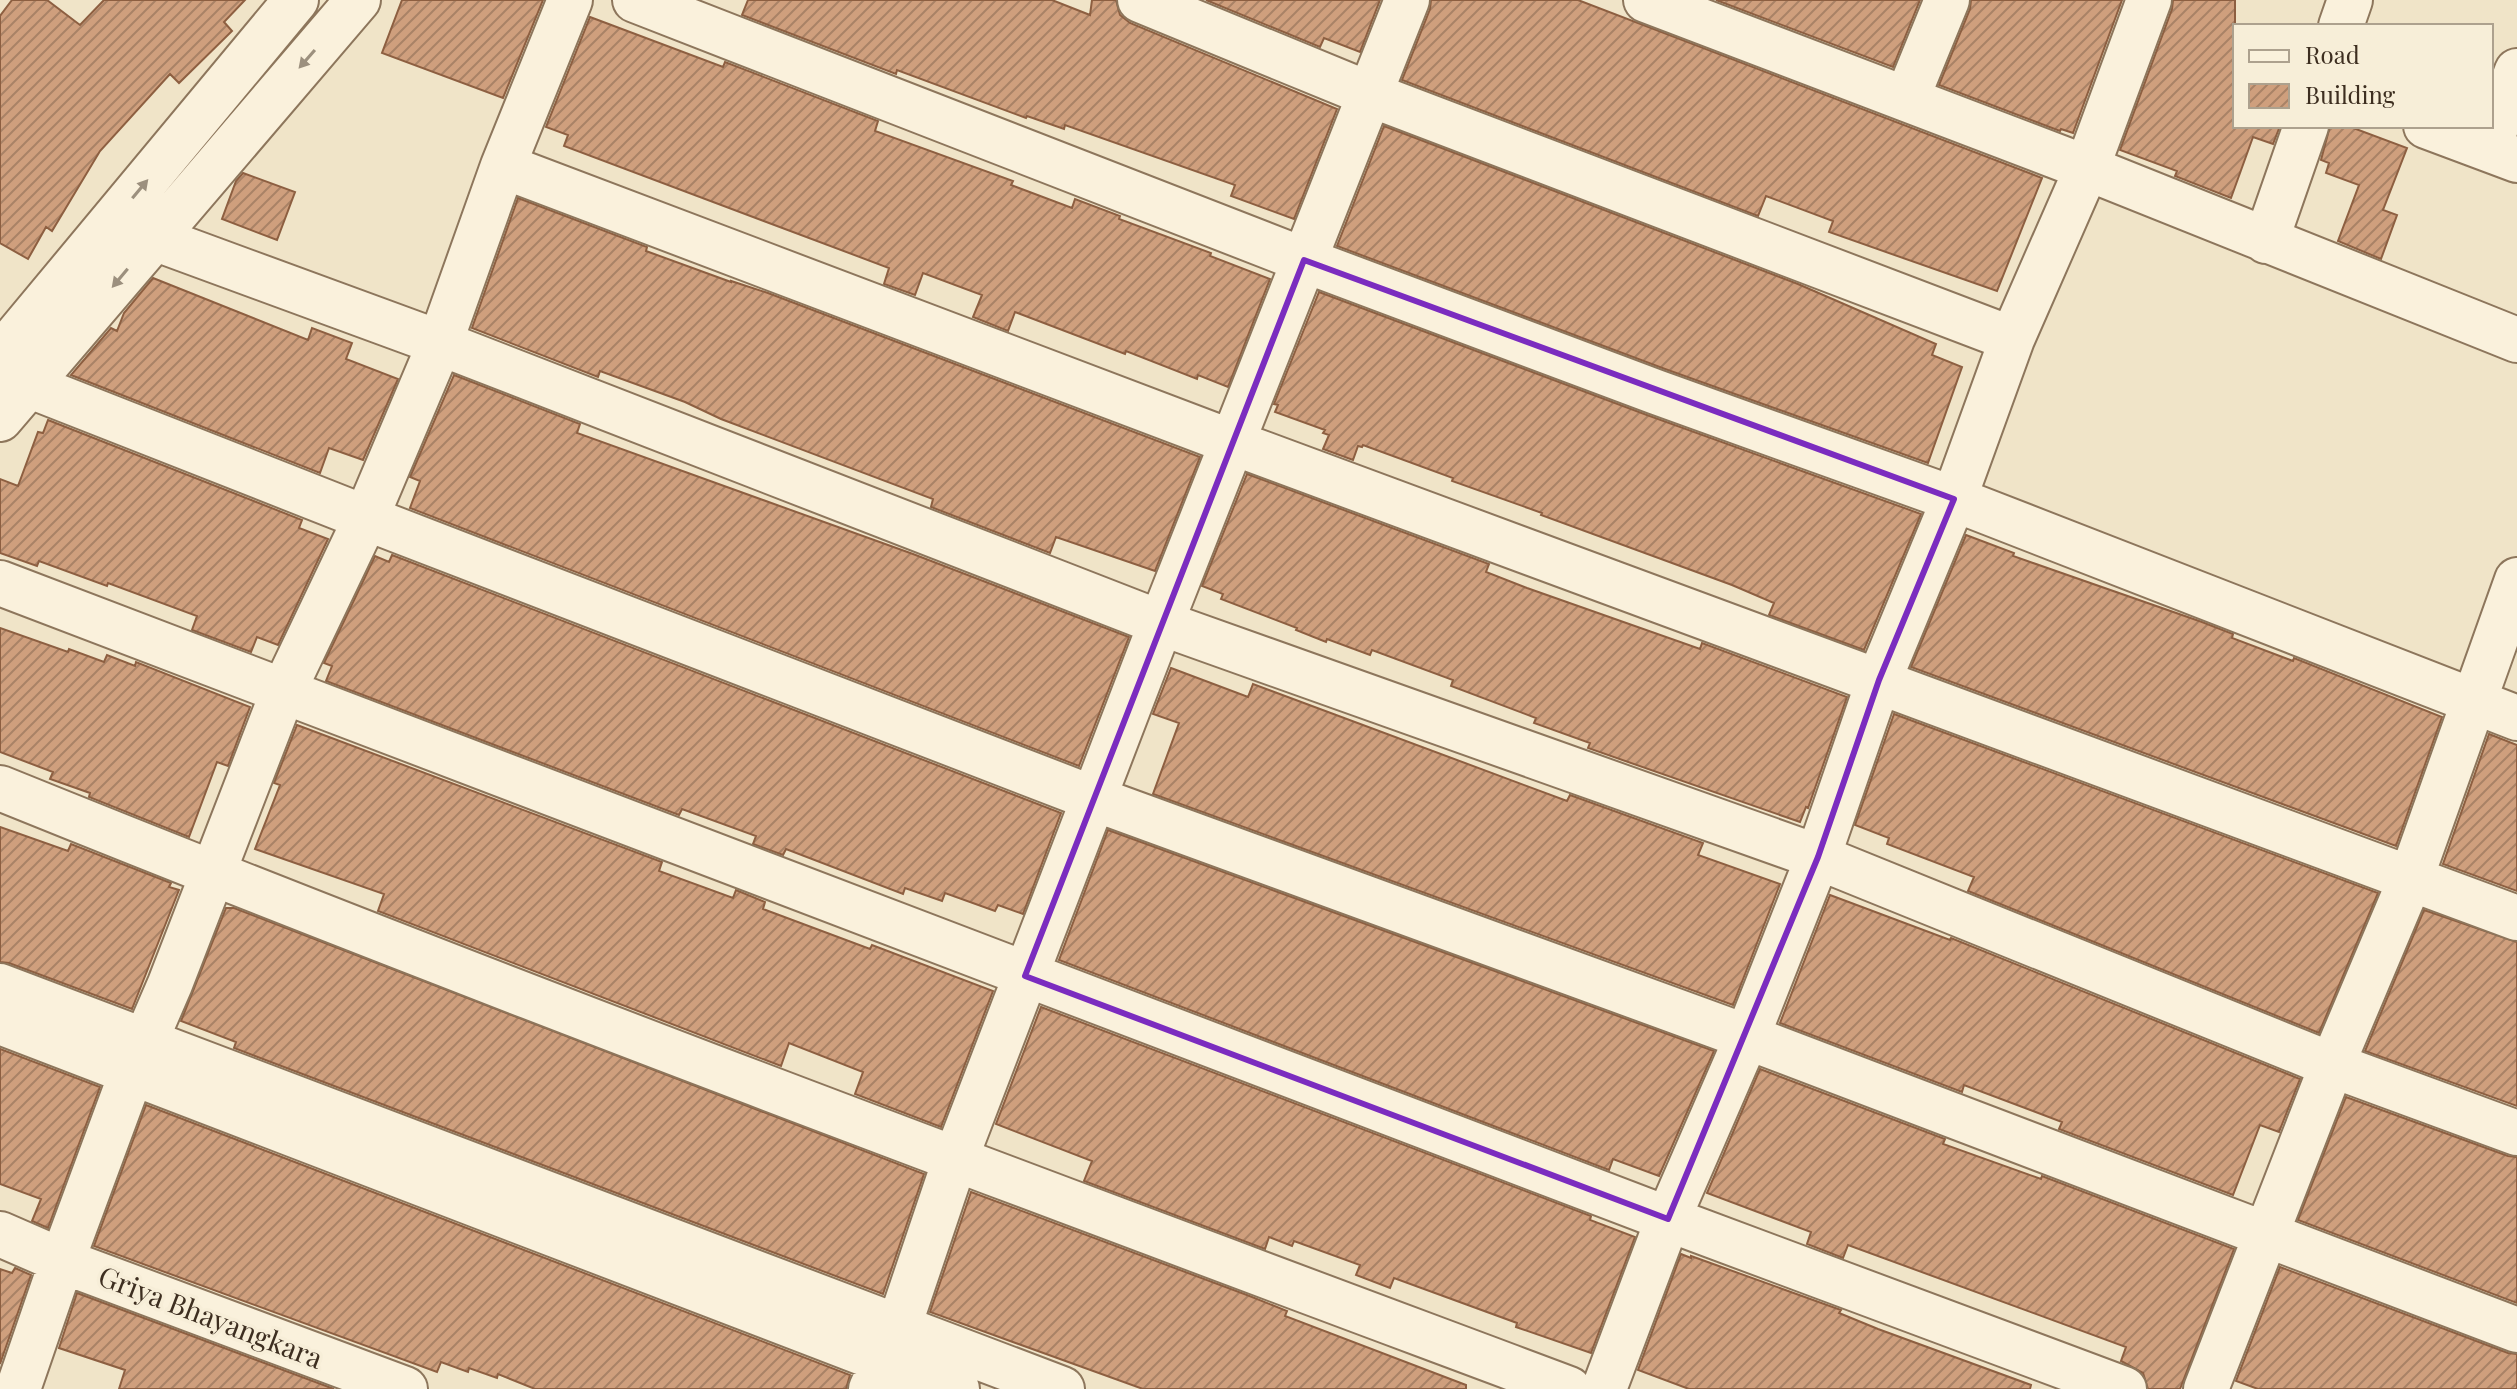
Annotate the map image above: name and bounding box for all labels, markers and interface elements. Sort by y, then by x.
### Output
legend [2233,24,2493,128]
text: Road [2305,38,2360,70]
one-way arrow [299,50,317,69]
text: Building [2305,78,2396,110]
one-way arrow [131,179,148,199]
one-way arrow [112,268,129,288]
street label: Griya Bhayangkara [94,1256,328,1376]

